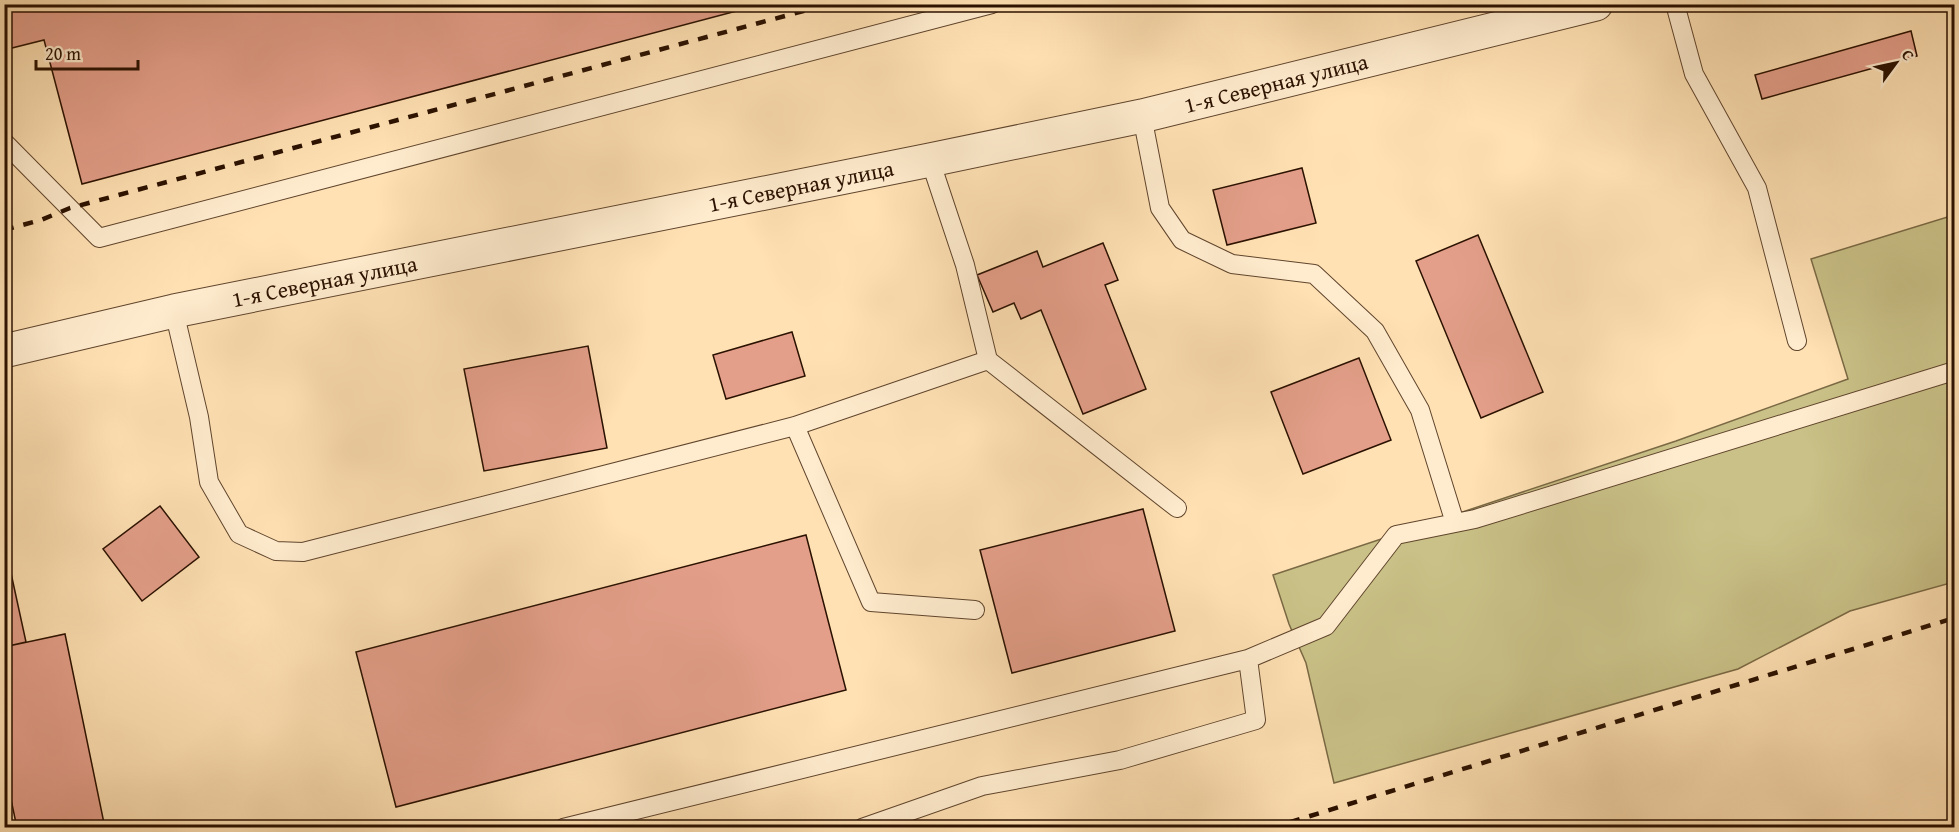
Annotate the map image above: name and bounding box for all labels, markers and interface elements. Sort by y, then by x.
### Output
scale bar [36,33,138,71]
north arrow [1866,33,1926,93]
text: 20 m [45,40,81,67]
street label: 1-я Северная улица [1181,45,1372,121]
text: С [1896,45,1921,65]
street label: 1-я Северная улица [706,152,897,220]
street label: 1-я Северная улица [229,247,420,315]

